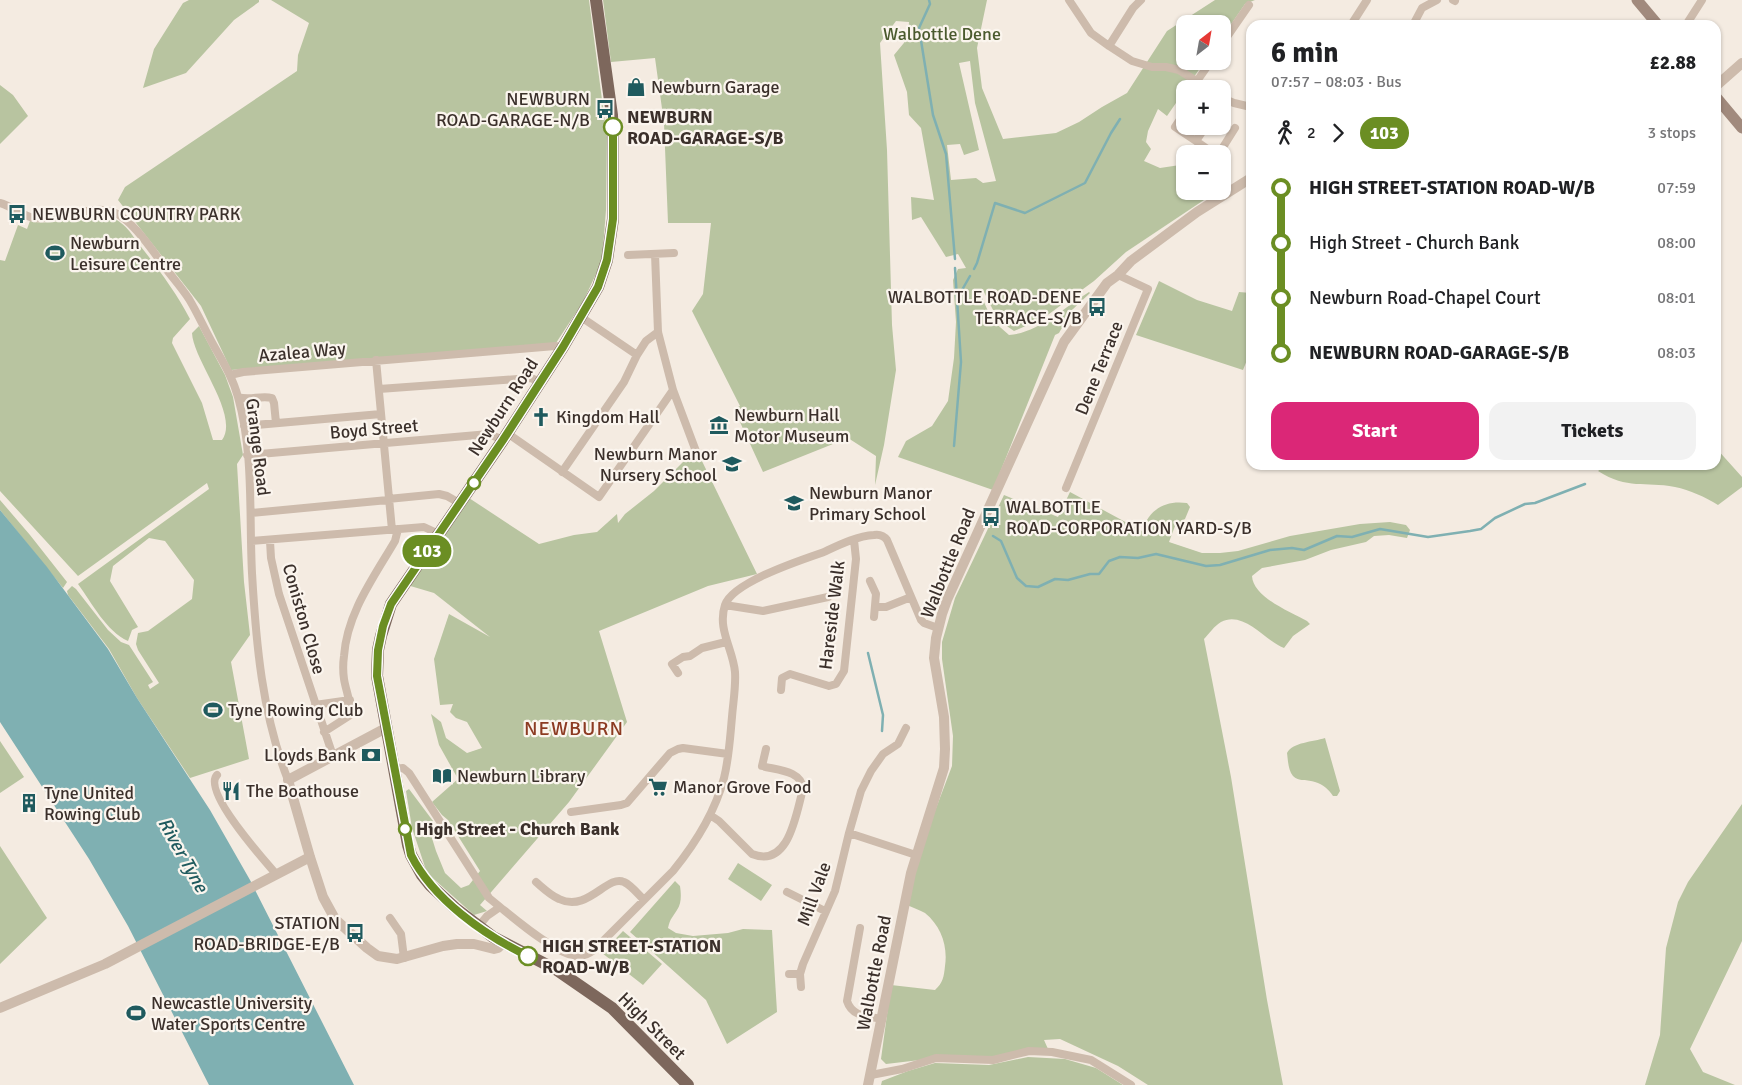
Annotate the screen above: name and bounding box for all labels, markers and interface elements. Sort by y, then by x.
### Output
north arrow [1176,15,1231,70]
map controls [1176,15,1231,200]
park label: Walbottle Dene [883,23,1001,45]
text: 6 min [1271,36,1339,70]
text: £2.88 [1650,51,1696,75]
text: 07:57 – 08:03 · Bus [1271,72,1402,92]
shop icon: Newburn Garage [625,76,647,98]
place label: Newburn Garage [651,76,780,98]
button: + [1176,80,1231,135]
place label: NEWBURN ROAD-GARAGE-N/B [436,88,590,131]
bus stop icon: NEWBURN ROAD-GARAGE-N/B [594,98,616,120]
place label: NEWBURN ROAD-GARAGE-S/B [627,106,784,149]
marker: NEWBURN ROAD-GARAGE-S/B [603,117,623,137]
icon: walk [1271,119,1299,147]
icon: forward [1324,119,1352,147]
text: 103 [1370,122,1399,144]
text: 2 [1307,123,1316,143]
text: 3 stops [1648,123,1696,143]
button: − [1176,145,1231,200]
text: HIGH STREET-STATION ROAD-W/B [1309,176,1595,200]
text: 07:59 [1657,178,1696,198]
bus stop icon: NEWBURN COUNTRY PARK [6,203,28,225]
place label: NEWBURN COUNTRY PARK [32,203,241,225]
text: High Street - Church Bank [1309,231,1519,255]
place label: Newburn Leisure Centre [70,232,181,275]
text: 08:00 [1657,233,1696,253]
sports icon: Newburn Leisure Centre [44,242,66,264]
place label: WALBOTTLE ROAD-DENE TERRACE-S/B [888,286,1082,329]
text: Newburn Road-Chapel Court [1309,286,1541,310]
text: 08:01 [1657,288,1696,308]
bus stop icon: WALBOTTLE ROAD-DENE TERRACE-S/B [1086,296,1108,318]
street label: Dene Terrace [1070,318,1128,418]
street label: Azalea Way [258,337,347,367]
text: NEWBURN ROAD-GARAGE-S/B [1309,341,1569,365]
text: 08:03 [1657,343,1696,363]
street label: Newburn Road [463,354,543,460]
street label: Grange Road [241,397,275,497]
button: Start [1271,402,1479,460]
button: Tickets [1489,402,1696,460]
place label: Newburn Hall Motor Museum [734,404,849,447]
church icon: Kingdom Hall [530,406,552,428]
place label: Kingdom Hall [556,406,660,428]
street label: Boyd Street [329,414,419,444]
museum icon: Newburn Hall Motor Museum [708,414,730,436]
place label: Newburn Manor Nursery School [594,443,717,486]
school or university icon: Newburn Manor Nursery School [721,453,743,475]
unlabelled marker [467,476,481,490]
place label: Newburn Manor Primary School [809,482,933,525]
school or university icon: Newburn Manor Primary School [783,492,805,514]
place label: WALBOTTLE ROAD-CORPORATION YARD-S/B [1006,496,1252,539]
street label: Walbottle Road [916,505,980,621]
bus stop icon: WALBOTTLE ROAD-CORPORATION YARD-S/B [980,506,1002,528]
line badge: 103 [398,535,456,567]
text: 103 [412,540,442,562]
street label: Hareside Walk [814,559,850,671]
street label: Coniston Close [278,561,330,677]
sports icon: Tyne Rowing Club [202,699,224,721]
place label: Tyne Rowing Club [228,699,363,721]
district label: NEWBURN [524,716,624,741]
place label: Lloyds Bank [264,744,356,766]
bank icon: Lloyds Bank [360,744,382,766]
library icon: Newburn Library [431,765,453,787]
place label: Newburn Library [457,765,586,787]
supermarket icon: Manor Grove Food [647,776,669,798]
place label: Manor Grove Food [673,776,812,798]
restaurant icon: The Boathouse [220,780,242,802]
place label: The Boathouse [246,780,359,802]
place label: Tyne United Rowing Club [44,782,140,825]
building icon: Tyne United Rowing Club [18,792,40,814]
water label: River Tyne [153,813,214,898]
place label: High Street - Church Bank [416,818,620,840]
marker: High Street - Church Bank [398,822,412,836]
street label: Mill Vale [792,859,836,929]
place label: STATION ROAD-BRIDGE-E/B [193,912,340,955]
street label: Walbottle Road [852,913,896,1033]
bus stop icon: STATION ROAD-BRIDGE-E/B [344,922,366,944]
place label: HIGH STREET-STATION ROAD-W/B [542,935,721,978]
marker: HIGH STREET-STATION ROAD-W/B [518,946,538,966]
street label: High Street [613,987,691,1065]
place label: Newcastle University Water Sports Centre [151,992,313,1035]
sports icon: Newcastle University Water Sports Centre [125,1002,147,1024]

